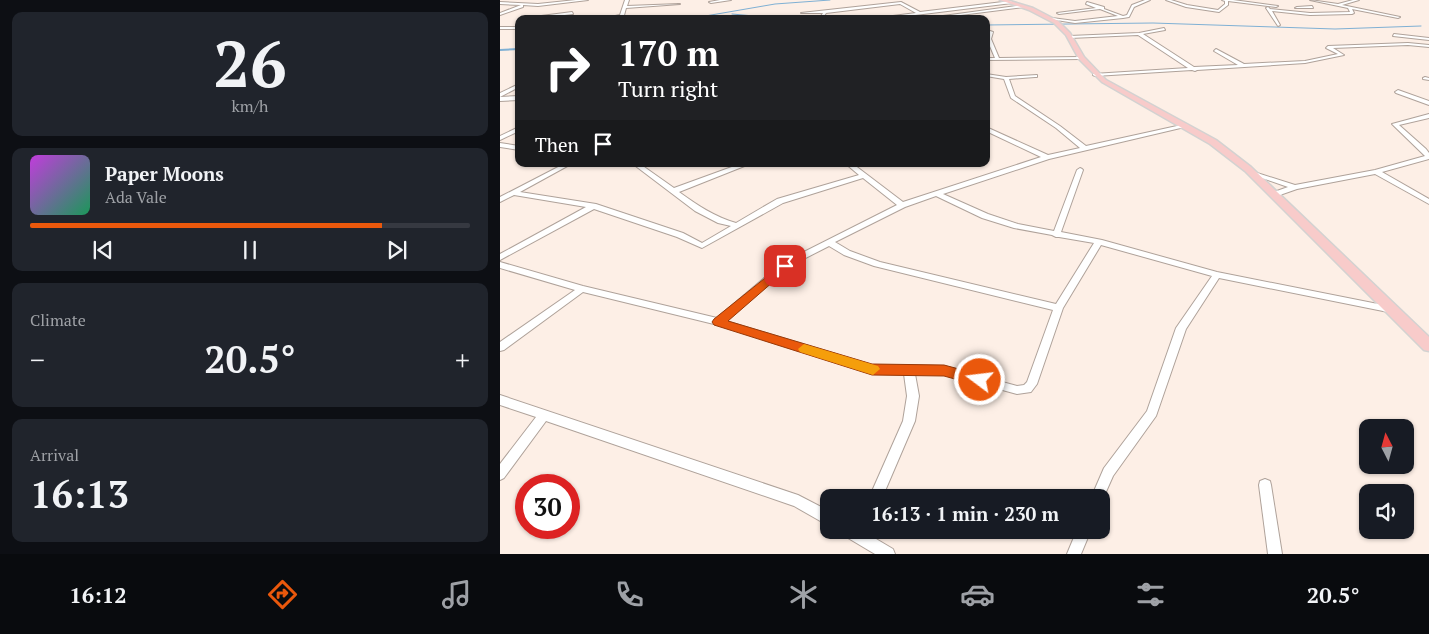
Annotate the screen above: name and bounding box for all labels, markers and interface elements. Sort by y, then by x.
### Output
text: 26 [213,19,287,106]
text: 170 m [618,30,719,76]
icon: right [535,35,600,100]
text: Turn right [618,74,718,103]
text: km/h [232,95,268,117]
icon: arrive [589,130,617,158]
text: Then [535,132,579,157]
text: Paper Moons [105,161,224,186]
text: Ada Vale [105,186,167,208]
icon: previous [89,236,117,264]
icon: pause [236,236,264,264]
icon: next [383,236,411,264]
pin [764,245,806,287]
icon: arrive [771,252,799,280]
text: Climate [30,309,86,331]
text: 20.5° [204,334,296,384]
text: − [30,341,45,378]
text: + [455,341,470,378]
position arrow [953,353,1005,405]
north arrow [1359,419,1414,474]
map controls [1359,419,1414,539]
text: Arrival [30,444,79,466]
text: 16:13 [30,469,129,519]
speed limit sign: 30 [515,474,580,539]
button: sound [1359,484,1414,539]
text: 16:13 · 1 min · 230 m [871,501,1059,526]
icon: directions [265,577,300,612]
icon: music [439,577,474,612]
icon: phone [612,577,647,612]
icon: climate [786,577,821,612]
icon: car [960,577,995,612]
icon: filters [1133,577,1168,612]
text: 16:12 [69,580,127,609]
text: 20.5° [1307,580,1360,609]

